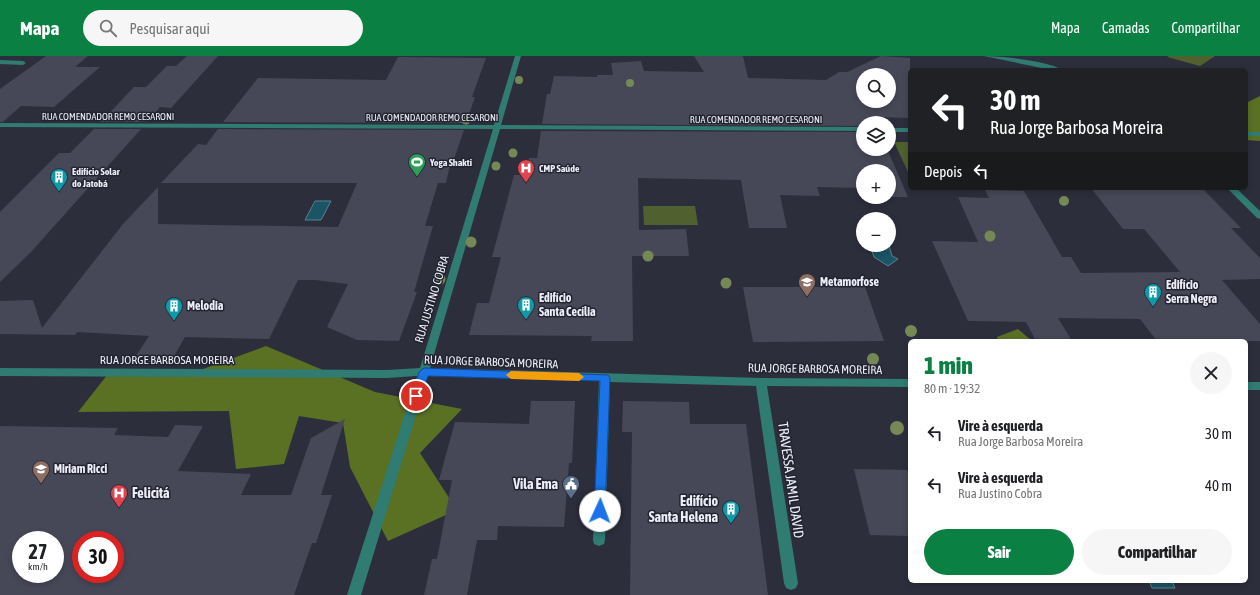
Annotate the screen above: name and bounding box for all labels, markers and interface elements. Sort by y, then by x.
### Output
search box [83,10,363,46]
text: Mapa [20,17,59,39]
icon: search [97,17,119,39]
text: Pesquisar aqui [129,20,210,37]
text: Mapa [1051,20,1080,36]
text: Camadas [1102,20,1150,36]
text: Compartilhar [1172,20,1240,36]
map controls [856,68,896,252]
button: search [856,68,896,108]
icon: left [924,84,976,136]
text: 30 m [990,84,1040,116]
street label: RUA COMENDADOR REMO CESARONI [42,111,174,122]
street label: RUA COMENDADOR REMO CESARONI [366,112,498,123]
street label: RUA COMENDADOR REMO CESARONI [690,114,822,125]
button: layers [856,116,896,156]
text: Rua Jorge Barbosa Moreira [990,117,1163,138]
sports icon: Yoga Shakti [407,152,427,177]
place label: Yoga Shakti [429,157,472,168]
hospital icon: CMP Saúde [516,158,536,183]
icon: left [970,160,992,182]
place label: CMP Saúde [539,163,580,174]
text: Depois [924,163,962,180]
button: + [856,164,896,204]
place label: Edifício Solar do Jatobá [72,166,121,189]
building icon: Edifício Solar do Jatobá [49,167,69,192]
button: − [856,212,896,252]
street label: RUA JUSTINO COBRA [412,254,452,344]
school or university icon: Metamorfose [797,272,817,297]
place label: Metamorfose [820,275,879,289]
place label: Edifício Serra Negra [1166,278,1218,306]
building icon: Edifício Serra Negra [1143,282,1163,307]
place label: Edifício Santa Cecília [539,291,596,319]
building icon: Edifício Santa Cecília [516,295,536,320]
building icon: Melodia [164,296,184,321]
place label: Melodia [187,299,224,313]
text: 1 min [924,352,973,379]
button: close [1190,352,1232,394]
street label: RUA JORGE BARBOSA MOREIRA [100,353,234,367]
street label: RUA JORGE BARBOSA MOREIRA [424,353,559,371]
street label: RUA JORGE BARBOSA MOREIRA [748,361,882,377]
pin [399,379,433,413]
text: 80 m · 19:32 [924,381,980,396]
icon: arrive [405,385,427,407]
text: Vire à esquerda [958,417,1043,434]
street label: TRAVESSA JAMIL DAVID [775,421,807,539]
icon: left [924,422,946,444]
text: 30 m [1205,425,1232,442]
text: Rua Jorge Barbosa Moreira [958,434,1083,449]
school or university icon: Miriam Ricci [31,459,51,484]
place label: Miriam Ricci [54,462,108,476]
text: Vire à esquerda [958,469,1043,486]
public building icon: Vila Ema [561,474,581,499]
icon: left [924,474,946,496]
place label: Vila Ema [512,476,558,492]
text: 40 m [1205,477,1232,494]
hospital icon: Felicitá [109,483,129,508]
place label: Felicitá [132,485,170,501]
text: Rua Justino Cobra [958,486,1042,501]
position arrow [579,490,621,532]
place label: Edifício Santa Helena [649,493,718,525]
building icon: Edifício Santa Helena [721,499,741,524]
button: Sair [924,529,1074,575]
button: Compartilhar [1082,529,1232,575]
speed limit sign: 30 [72,531,124,583]
text: 27 [29,540,47,563]
text: km/h [28,561,48,572]

